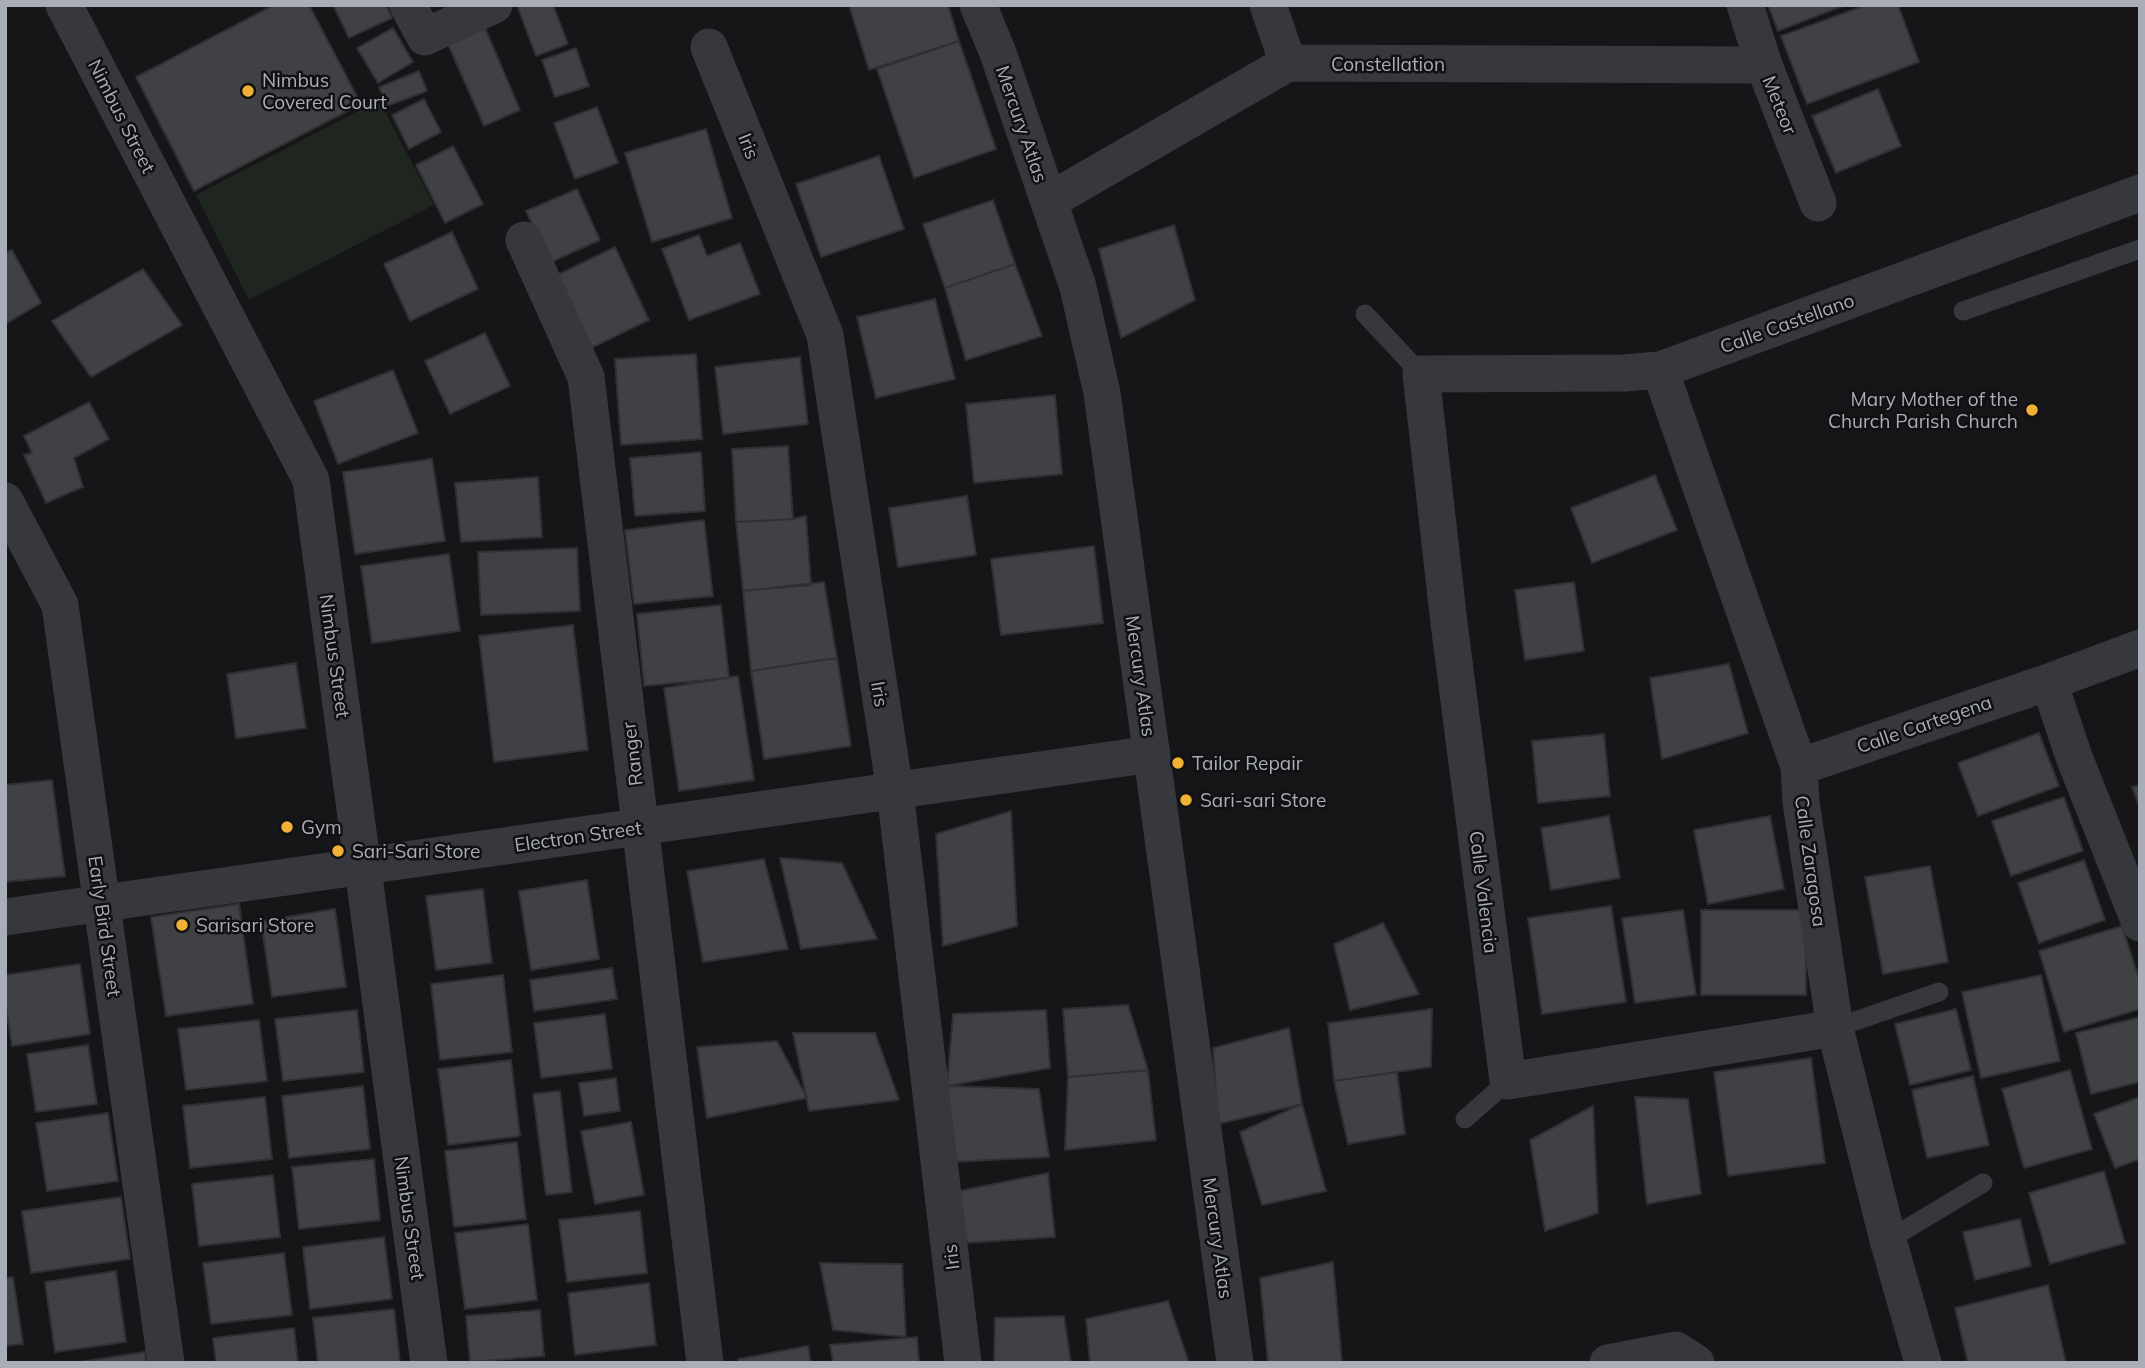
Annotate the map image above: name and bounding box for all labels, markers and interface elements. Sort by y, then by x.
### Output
street label: Constellation [1331,52,1445,76]
street label: Nimbus Street [83,55,161,177]
street label: Mercury Atlas [991,62,1053,186]
place label: Nimbus Covered Court [262,68,387,114]
street label: Meteor [1757,72,1803,138]
marker: Nimbus Covered Court [240,83,256,99]
street label: Iris [733,130,765,162]
street label: Calle Castellano [1717,288,1857,358]
place label: Mary Mother of the Church Parish Church [1828,387,2018,433]
marker: Mary Mother of the Church Parish Church [2024,402,2040,418]
street label: Nimbus Street [314,593,356,720]
street label: Mercury Atlas [1121,614,1161,738]
street label: Iris [866,679,894,709]
street label: Calle Cartegena [1853,690,1995,758]
street label: Ranger [616,721,648,787]
place label: Tailor Repair [1192,751,1303,775]
marker: Tailor Repair [1170,755,1186,771]
place label: Sari-sari Store [1200,788,1326,812]
marker: Sari-sari Store [1178,792,1194,808]
street label: Calle Zaragosa [1790,794,1832,928]
place label: Gym [301,815,342,839]
street label: Electron Street [513,815,644,857]
marker: Gym [279,819,295,835]
street label: Calle Valencia [1465,829,1503,955]
place label: Sari-Sari Store [352,839,480,863]
marker: Sari-Sari Store [330,843,346,859]
street label: Early Bird Street [83,854,127,998]
place label: Sarisari Store [196,913,314,937]
marker: Sarisari Store [174,917,190,933]
street label: Nimbus Street [389,1155,431,1282]
street label: Mercury Atlas [1198,1176,1238,1300]
street label: Iris [938,1243,964,1271]

